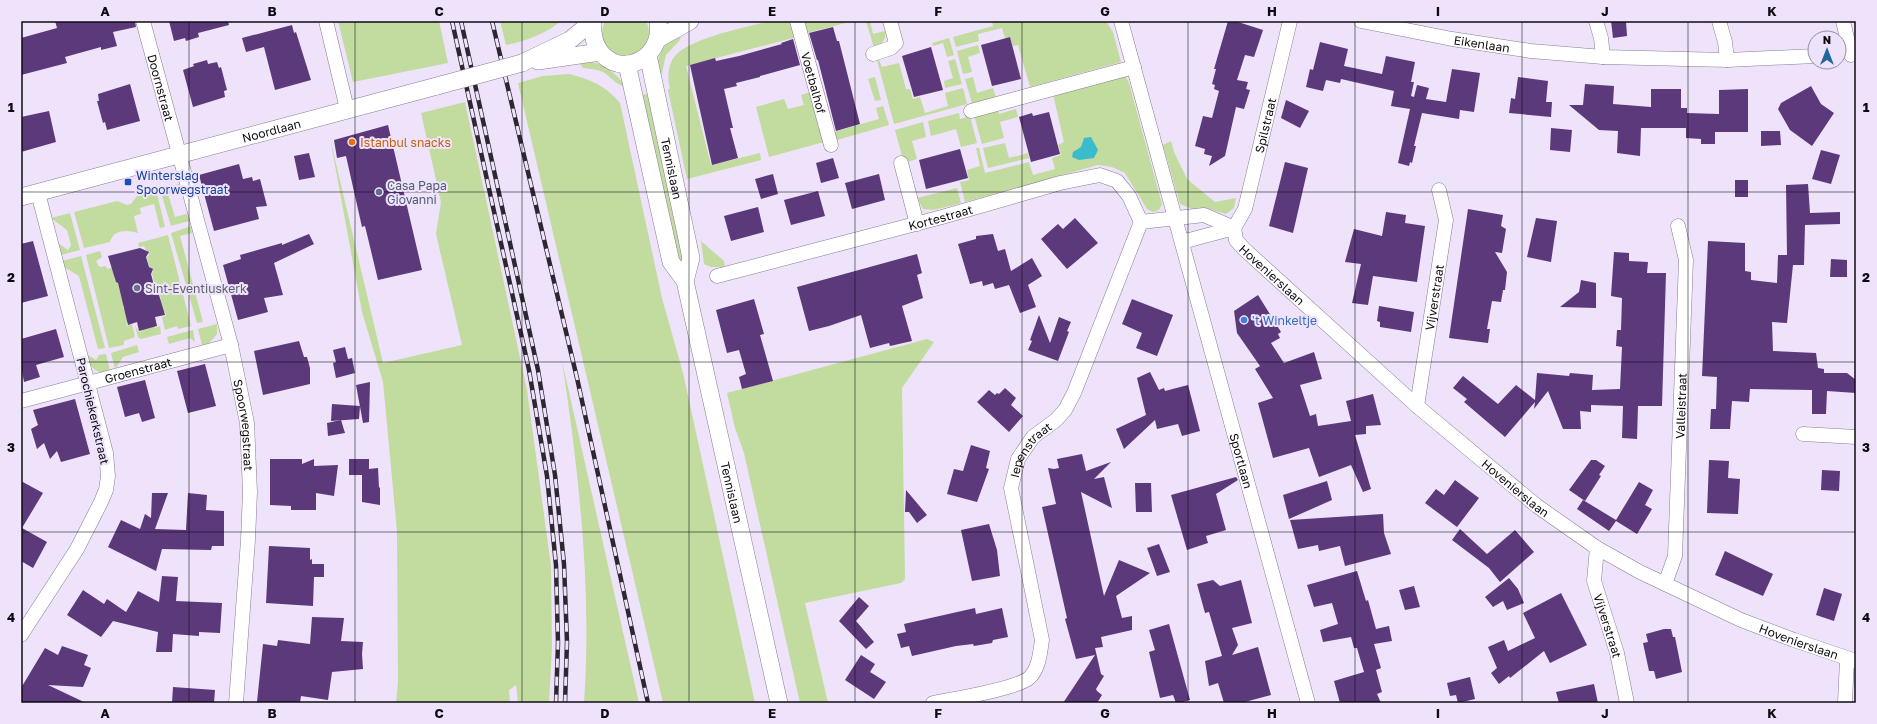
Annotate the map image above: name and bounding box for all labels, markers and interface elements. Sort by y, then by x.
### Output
text: A [100,3,110,19]
text: B [267,3,277,19]
text: C [434,3,444,19]
text: D [600,3,610,19]
text: E [768,3,776,19]
text: F [934,3,942,19]
text: G [1100,3,1110,19]
text: H [1267,3,1277,19]
text: I [1436,3,1440,19]
text: J [1601,3,1609,19]
text: K [1767,3,1777,19]
north arrow [1807,30,1847,70]
street label: Eikenlaan [1453,32,1511,55]
text: N [1823,33,1831,46]
street label: Voetbalhof [798,50,830,116]
street label: Doornstraat [145,52,177,123]
street label: Spilstraat [1251,96,1279,154]
text: 1 [8,99,15,115]
text: 1 [1863,99,1870,115]
street label: Noordlaan [240,115,302,145]
place label: Istanbul snacks [360,135,451,150]
street label: Tennislaan [658,136,686,201]
marker: Istanbul snacks [347,137,357,147]
place label: Winterslag Spoorwegstraat [136,168,228,197]
marker: Winterslag Spoorwegstraat [123,177,133,187]
place label: Casa Papa Giovanni [387,178,447,207]
marker: Casa Papa Giovanni [374,187,384,197]
street label: Kortestraat [907,201,974,233]
street label: Hovenierslaan [1236,241,1308,308]
street label: Vijverstraat [1421,263,1447,331]
text: 2 [7,269,15,285]
text: 2 [1862,269,1870,285]
place label: Sint-Eventiuskerk [145,281,247,296]
marker: Sint-Eventiuskerk [132,283,142,293]
place label: 't Winkeltje [1252,313,1317,328]
marker: 't Winkeltje [1239,315,1249,325]
street label: Groenstraat [103,354,173,386]
street label: Parochiekerkstraat [73,356,113,466]
street label: Valleistraat [1672,372,1689,439]
street label: Spoorwegstraat [231,378,257,471]
street label: Iepenstraat [1006,418,1055,479]
street label: Sportlaan [1227,431,1256,490]
text: 3 [7,439,15,455]
text: 3 [1862,439,1870,455]
street label: Hovenierslaan [1479,456,1552,520]
street label: Tennislaan [718,460,746,525]
street label: Vijverstraat [1591,592,1625,659]
text: 4 [7,609,15,625]
text: 4 [1862,609,1870,625]
street label: Hovenierslaan [1757,620,1840,662]
text: A [100,705,110,721]
text: B [267,705,277,721]
text: C [434,705,444,721]
text: D [600,705,610,721]
text: E [768,705,776,721]
text: F [934,705,942,721]
text: G [1100,705,1110,721]
text: H [1267,705,1277,721]
text: I [1436,705,1440,721]
text: J [1601,705,1609,721]
text: K [1767,705,1777,721]

